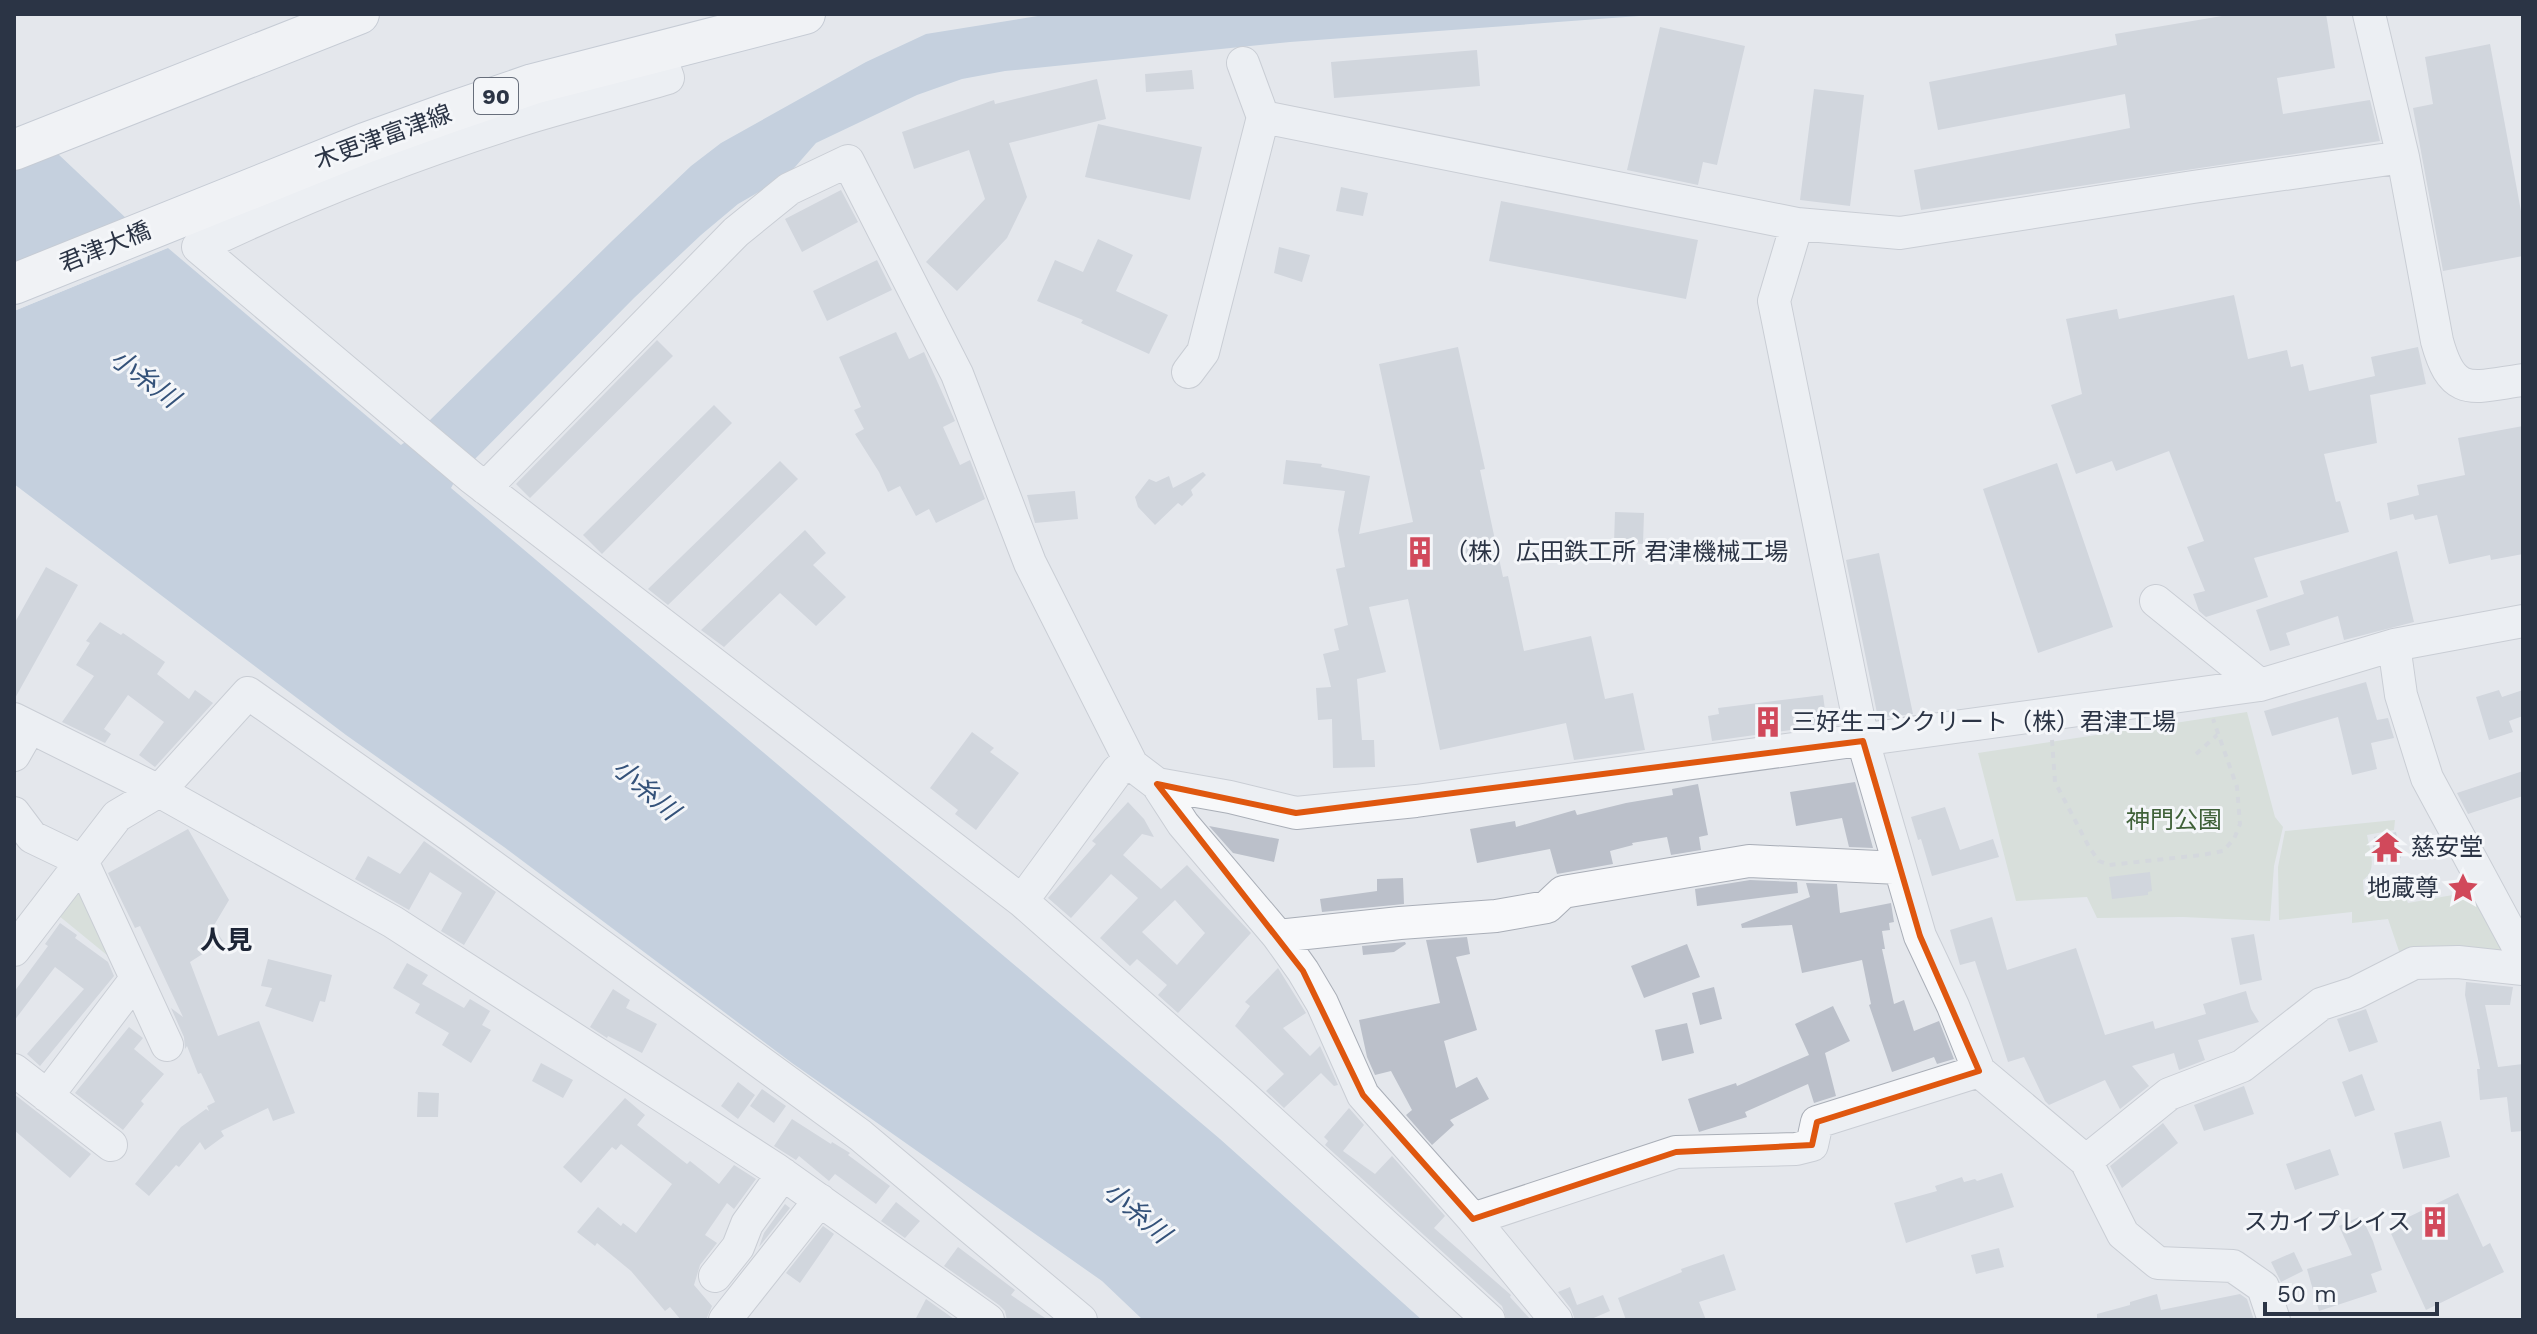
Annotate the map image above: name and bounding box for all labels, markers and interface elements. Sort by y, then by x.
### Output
road number: 90 [474,78,518,114]
street label: 木更津富津線 [311,99,455,175]
street label: 君津大橋 [55,216,155,278]
water label: 小糸川 [105,343,188,415]
building icon: （株）広田鉄工所 君津機械工場 [1403,535,1437,569]
place label: （株）広田鉄工所 君津機械工場 [1444,538,1788,566]
building icon: 三好生コンクリート（株）君津工場 [1751,705,1785,739]
place label: 三好生コンクリート（株）君津工場 [1792,708,2176,736]
water label: 小糸川 [607,752,688,828]
park label: 神門公園 [2126,806,2222,834]
temple icon: 慈安堂 [2370,830,2404,864]
place label: 慈安堂 [2411,833,2483,861]
place icon: 地蔵尊 [2446,871,2480,905]
place label: 地蔵尊 [2367,874,2439,902]
district label: 人見 [200,925,252,955]
water label: 小糸川 [1098,1175,1179,1251]
building icon: スカイプレイス [2418,1205,2452,1239]
place label: スカイプレイス [2244,1208,2411,1236]
scale bar [2265,1266,2437,1316]
text: 50 m [2277,1280,2337,1308]

